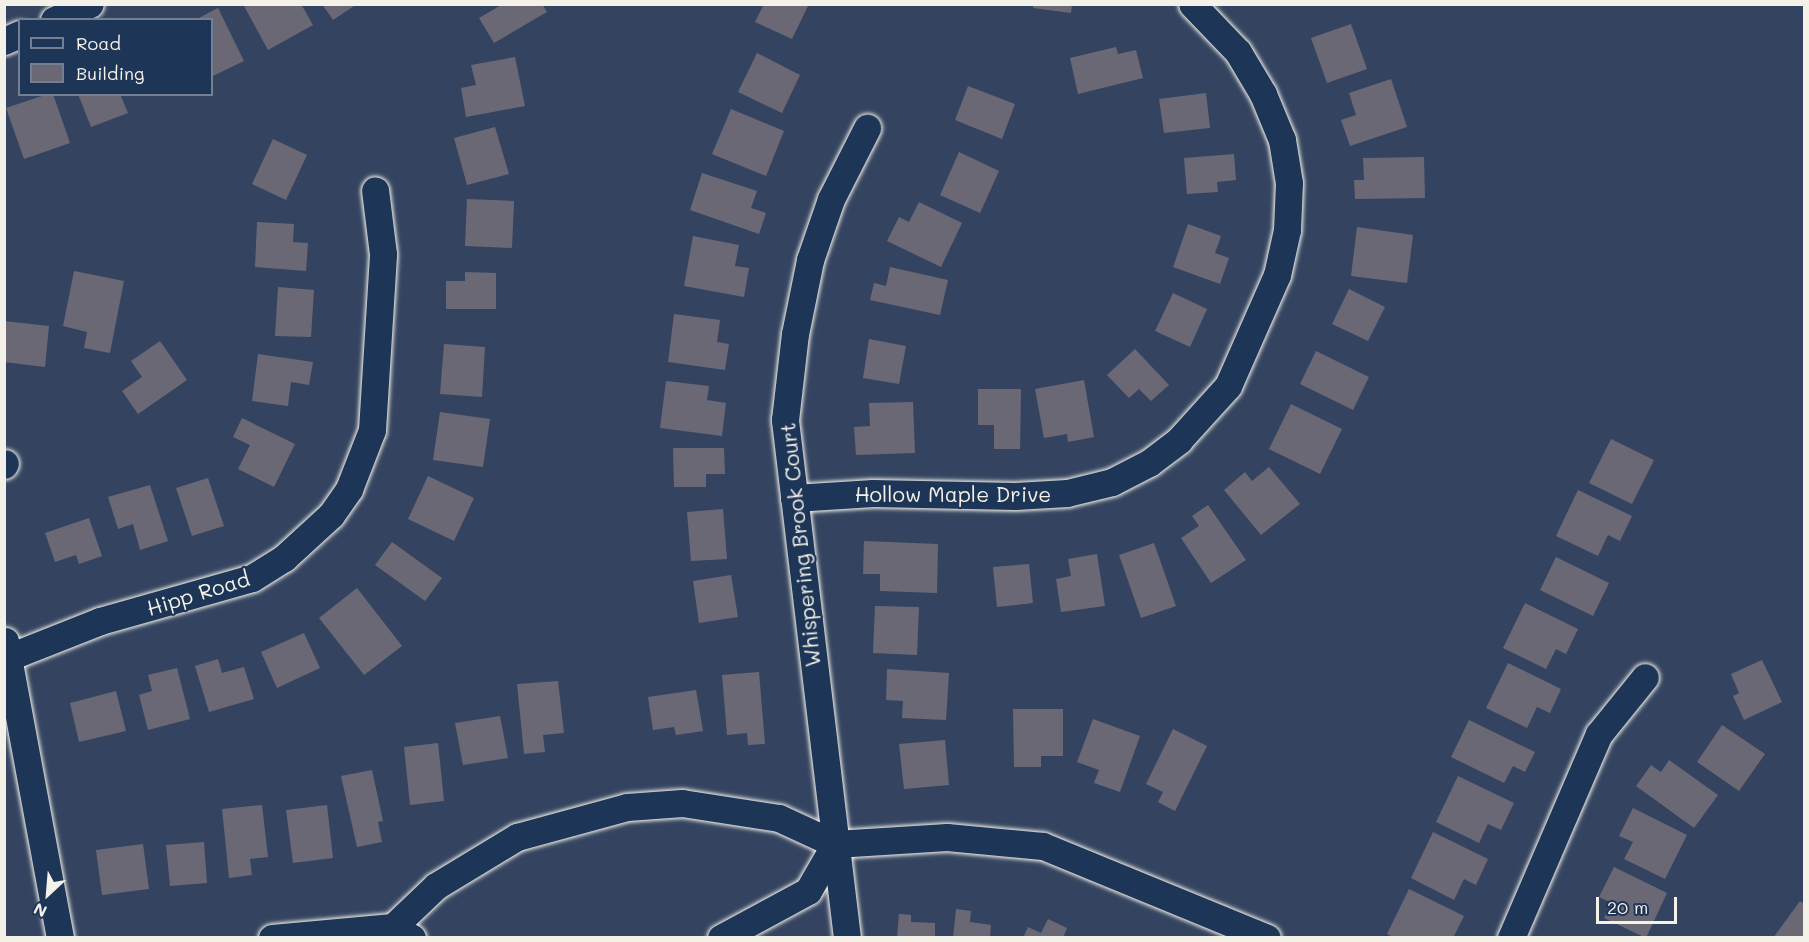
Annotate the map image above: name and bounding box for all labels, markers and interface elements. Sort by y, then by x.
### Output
legend [18,18,213,96]
text: Road [76,31,121,55]
text: Building [76,61,144,85]
street label: Whispering Brook Court [775,422,825,668]
street label: Hollow Maple Drive [855,481,1051,507]
street label: Hipp Road [143,565,253,621]
north arrow [18,864,78,924]
scale bar [1599,885,1680,923]
text: 20 m [1607,895,1648,919]
text: N [30,899,50,923]

